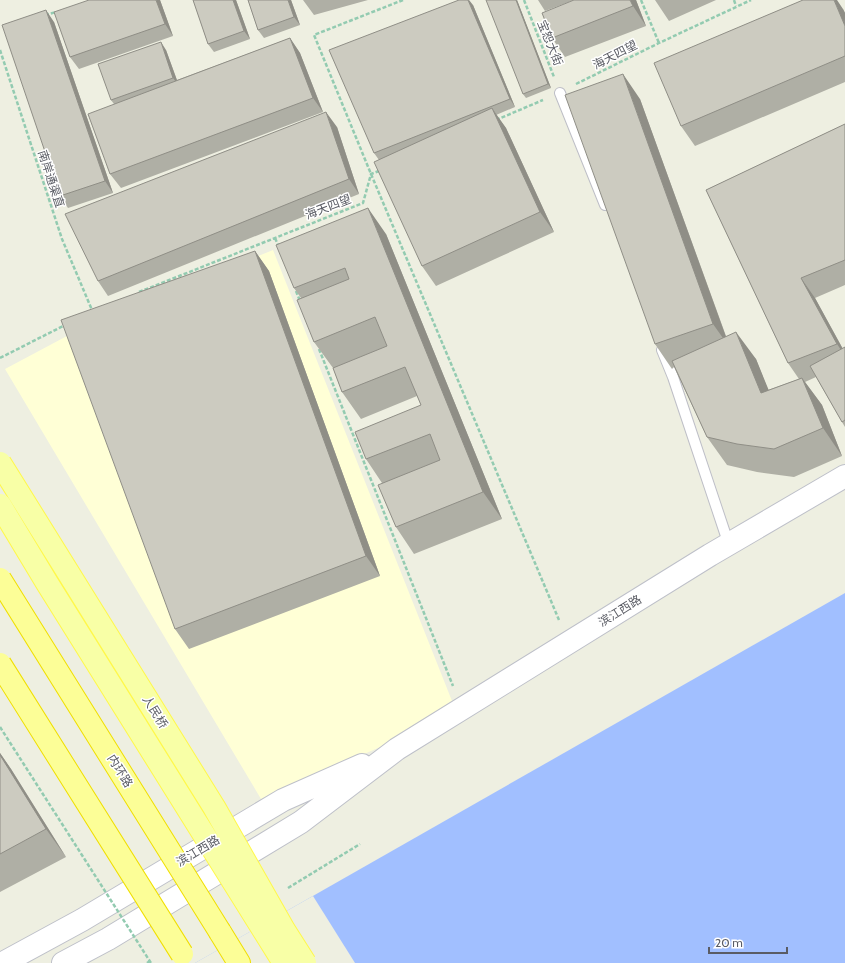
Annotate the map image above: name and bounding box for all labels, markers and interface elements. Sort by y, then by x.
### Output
street label: 宝恕大街 [535,18,566,68]
street label: 海天四望 [590,37,640,72]
street label: 南岸通渠直 [35,148,68,210]
street label: 海天四望 [303,191,353,222]
street label: 滨江西路 [595,591,644,630]
street label: 人民桥 [140,692,171,731]
street label: 内环路 [105,751,136,790]
street label: 滨江西路 [173,832,222,869]
scale bar [709,929,787,955]
text: 20 m [715,935,743,950]

